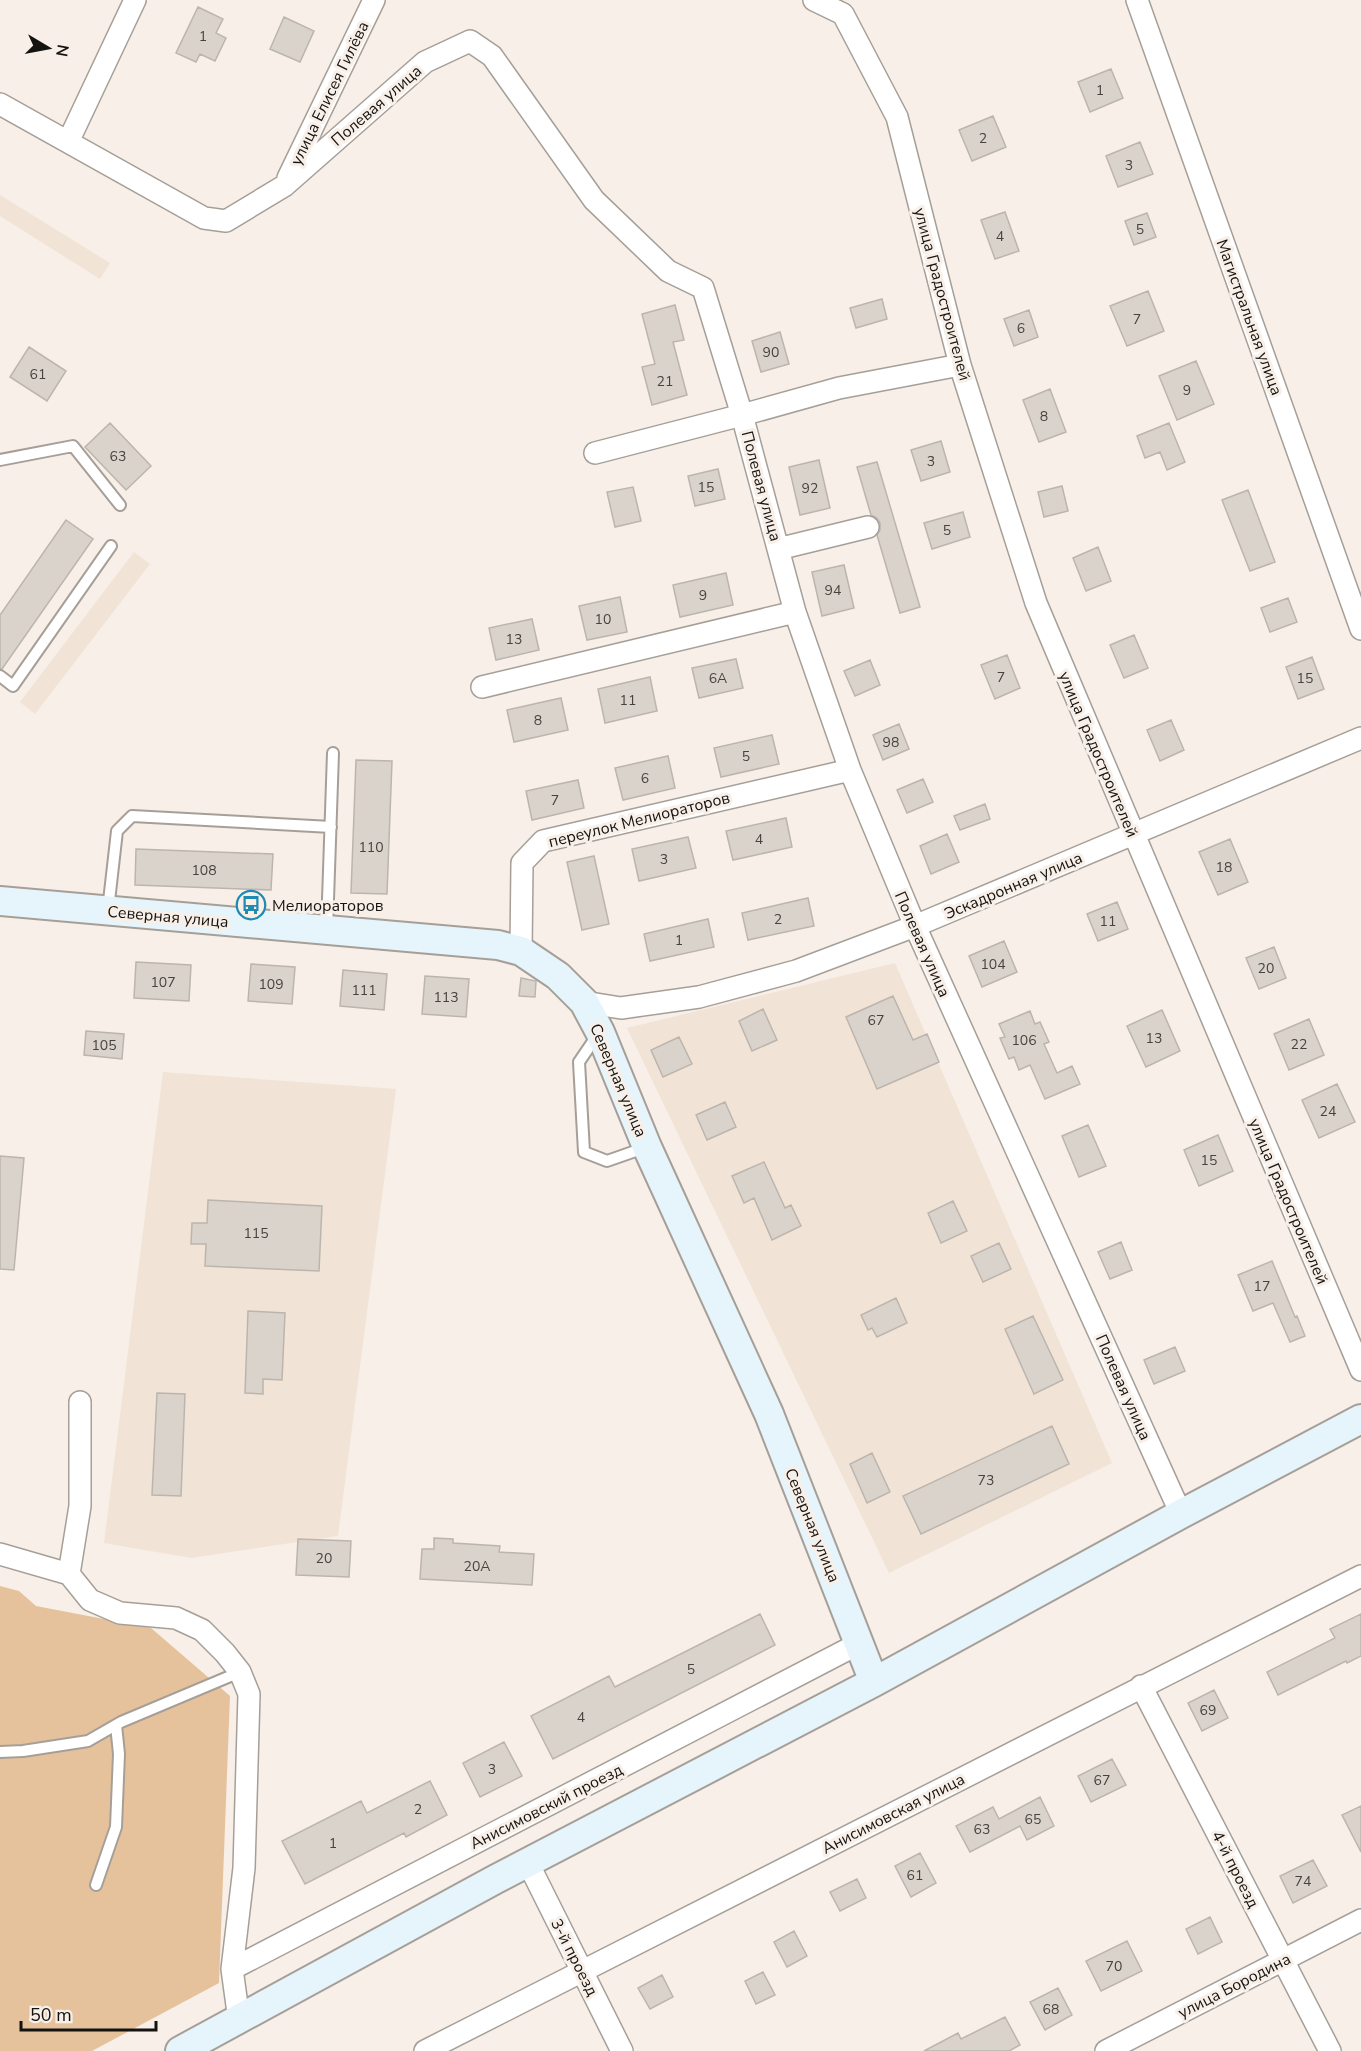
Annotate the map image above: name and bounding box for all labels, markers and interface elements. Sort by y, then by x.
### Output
north arrow [18,18,78,78]
street label: улица Елисея Гилёва [285,18,374,169]
house number: 1 [199,27,207,46]
text: N [50,43,74,58]
street label: Полевая улица [327,60,427,151]
house number: 1 [1096,81,1104,100]
house number: 2 [979,129,987,148]
house number: 3 [1125,156,1133,175]
street label: улица Градостроителей [908,205,976,383]
house number: 5 [1136,220,1144,239]
house number: 4 [996,227,1004,246]
street label: Магистральная улица [1211,236,1288,398]
house number: 7 [1133,310,1141,329]
house number: 6 [1017,319,1025,338]
house number: 90 [763,343,779,362]
house number: 61 [30,365,46,384]
house number: 21 [657,372,673,391]
house number: 9 [1183,381,1191,400]
house number: 8 [1040,407,1048,426]
street label: Полевая улица [736,429,786,544]
house number: 63 [110,447,126,466]
house number: 3 [927,452,935,471]
house number: 15 [698,478,714,497]
house number: 92 [802,479,818,498]
house number: 5 [943,521,951,540]
house number: 94 [825,581,841,600]
house number: 9 [699,586,707,605]
house number: 10 [595,610,611,629]
house number: 13 [506,630,522,649]
house number: 7 [997,668,1005,687]
street label: улица Градостроителей [1053,668,1143,841]
house number: 6А [709,669,727,688]
house number: 15 [1297,669,1313,688]
house number: 11 [620,691,636,710]
house number: 8 [534,711,542,730]
house number: 98 [883,733,899,752]
house number: 5 [742,747,750,766]
house number: 6 [641,769,649,788]
street label: переулок Мелиораторов [546,787,732,853]
house number: 7 [551,791,559,810]
house number: 4 [755,830,763,849]
house number: 110 [358,838,384,857]
street label: Эскадронная улица [941,847,1086,925]
house number: 3 [660,850,668,869]
house number: 18 [1216,858,1232,877]
house number: 108 [191,861,217,880]
street label: Полевая улица [889,888,955,1001]
bus stop icon: Мелиораторов [235,889,267,921]
place label: Мелиораторов [272,895,384,917]
street label: Северная улица [106,901,229,933]
house number: 2 [774,910,782,929]
house number: 11 [1100,912,1116,931]
house number: 1 [675,931,683,950]
house number: 104 [980,955,1006,974]
house number: 20 [1258,959,1274,978]
house number: 107 [150,973,176,992]
house number: 109 [258,975,284,994]
house number: 111 [351,981,377,1000]
house number: 113 [433,988,459,1007]
house number: 67 [868,1011,884,1030]
street label: Северная улица [584,1020,652,1141]
house number: 13 [1146,1029,1162,1048]
house number: 106 [1011,1031,1037,1050]
house number: 22 [1291,1035,1307,1054]
house number: 105 [91,1036,117,1055]
house number: 24 [1320,1102,1336,1121]
street label: улица Градостроителей [1243,1115,1333,1288]
house number: 15 [1201,1151,1217,1170]
house number: 115 [243,1224,269,1243]
house number: 17 [1254,1277,1270,1296]
street label: Полевая улица [1090,1331,1156,1444]
street label: Северная улица [779,1465,845,1586]
house number: 73 [978,1471,994,1490]
house number: 20 [316,1549,332,1568]
house number: 20А [463,1557,491,1576]
house number: 5 [687,1660,695,1679]
house number: 69 [1200,1701,1216,1720]
house number: 4 [577,1708,585,1727]
street label: Анисимовский проезд [466,1759,627,1855]
house number: 3 [488,1760,496,1779]
street label: Анисимовская улица [818,1768,969,1859]
house number: 67 [1094,1771,1110,1790]
house number: 2 [414,1800,422,1819]
house number: 65 [1025,1810,1041,1829]
house number: 63 [974,1820,990,1839]
street label: 4-й проезд [1206,1827,1264,1912]
house number: 1 [329,1834,337,1853]
house number: 61 [907,1866,923,1885]
house number: 74 [1295,1872,1311,1891]
street label: 3-й проезд [545,1915,603,2000]
street label: улица Бородина [1174,1948,1295,2024]
house number: 70 [1106,1957,1122,1976]
scale bar [21,1994,156,2032]
house number: 68 [1043,2000,1059,2019]
text: 50 m [30,2003,72,2027]

